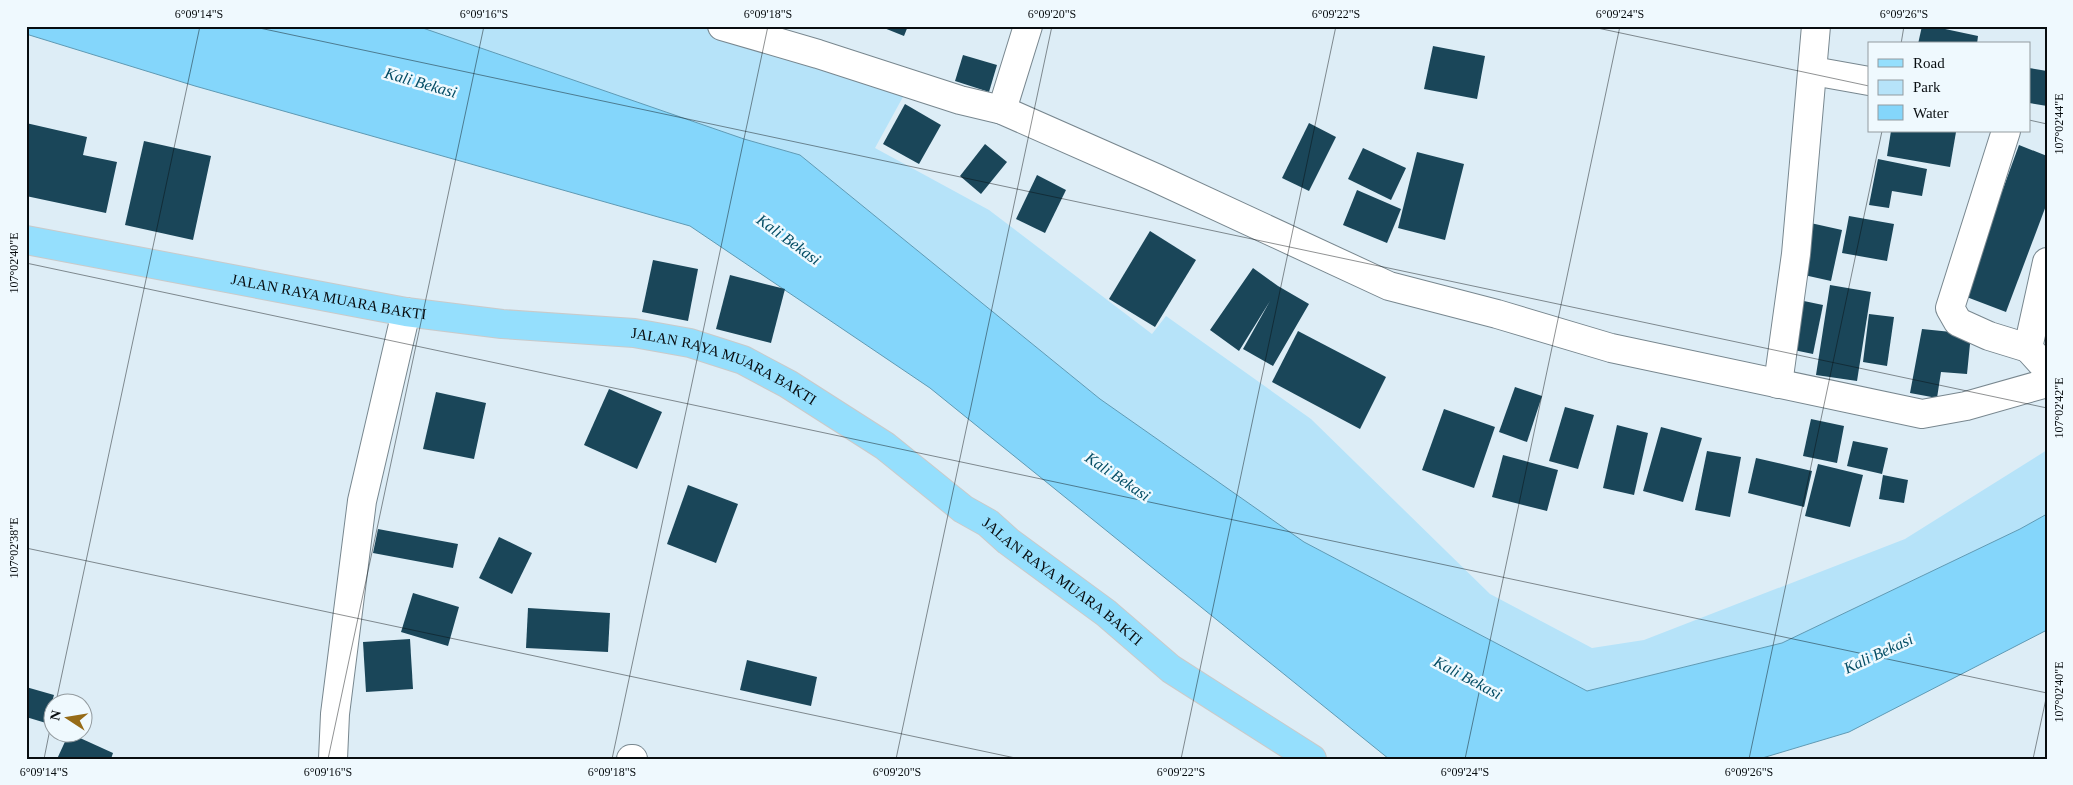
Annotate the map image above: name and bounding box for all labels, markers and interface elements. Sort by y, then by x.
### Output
text: 6°09'14"S [175,7,223,21]
text: 6°09'16"S [460,7,508,21]
text: 6°09'18"S [744,7,792,21]
text: 6°09'20"S [1028,7,1076,21]
text: 6°09'22"S [1312,7,1360,21]
text: 6°09'24"S [1596,7,1644,21]
text: 6°09'26"S [1880,7,1928,21]
legend [1868,42,2030,132]
text: Road [1913,55,1945,71]
water label: Kali Bekasi [382,64,459,101]
text: Park [1913,79,1941,95]
text: 107°02'44"E [2052,93,2066,155]
text: Water [1913,105,1948,121]
water label: Kali Bekasi [753,210,824,268]
text: 107°02'40"E [7,232,21,294]
street label: JALAN RAYA MUARA BAKTI [230,271,427,322]
street label: JALAN RAYA MUARA BAKTI [630,325,819,408]
text: 107°02'42"E [2052,377,2066,439]
water label: Kali Bekasi [1081,448,1153,504]
street label: JALAN RAYA MUARA BAKTI [980,514,1146,649]
text: 107°02'38"E [7,517,21,579]
water label: Kali Bekasi [1840,630,1915,677]
water label: Kali Bekasi [1430,652,1505,702]
text: 107°02'40"E [2052,661,2066,723]
north arrow [42,692,92,742]
text: N [47,709,64,722]
text: 6°09'14"S [20,765,68,779]
text: 6°09'16"S [304,765,352,779]
text: 6°09'18"S [588,765,636,779]
text: 6°09'20"S [873,765,921,779]
text: 6°09'22"S [1157,765,1205,779]
text: 6°09'24"S [1441,765,1489,779]
text: 6°09'26"S [1725,765,1773,779]

